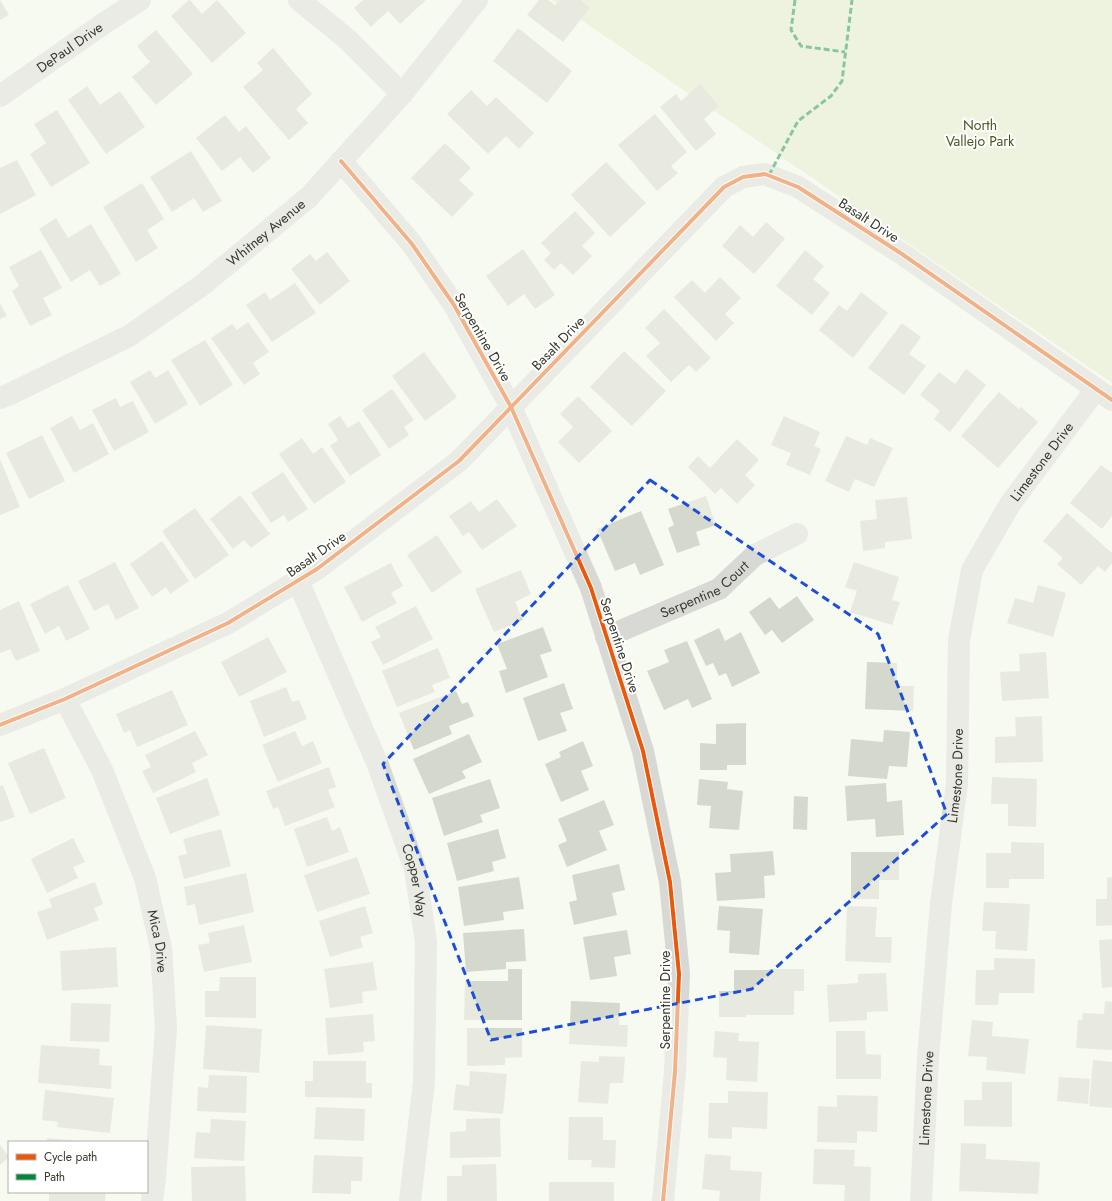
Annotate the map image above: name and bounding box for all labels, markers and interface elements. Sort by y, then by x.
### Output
street label: DePaul Drive [33,17,107,77]
park label: North Vallejo Park [946,115,1015,151]
street label: Basalt Drive [835,193,903,247]
street label: Whitney Avenue [222,194,310,271]
street label: Serpentine Drive [450,289,516,385]
street label: Basalt Drive [527,311,589,375]
street label: Limestone Drive [1005,418,1078,506]
street label: Basalt Drive [282,526,350,582]
street label: Serpentine Court [657,555,754,623]
street label: Serpentine Drive [595,595,645,695]
street label: Limestone Drive [942,728,968,824]
street label: Copper Way [397,841,432,919]
street label: Mica Drive [143,908,173,973]
street label: Serpentine Drive [655,950,675,1050]
street label: Limestone Drive [914,1050,939,1146]
legend [8,1141,148,1193]
text: Cycle path [44,1148,97,1166]
text: Path [44,1168,65,1186]

